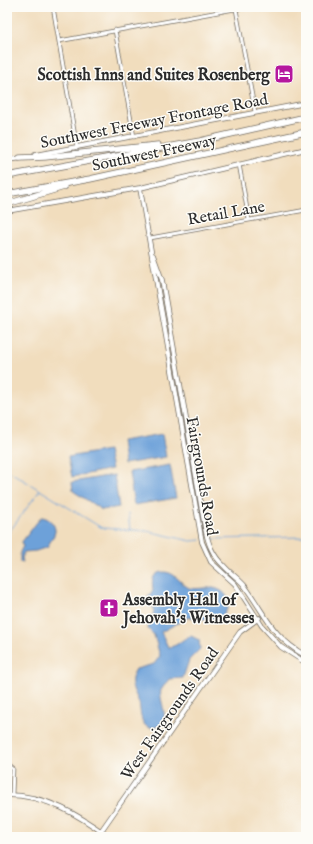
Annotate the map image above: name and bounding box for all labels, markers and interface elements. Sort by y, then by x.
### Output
hotel icon: Scottish Inns and Suites Rosenberg [273,63,295,85]
place label: Scottish Inns and Suites Rosenberg [38,66,271,86]
street label: Southwest Freeway Frontage Road [39,90,270,154]
street label: Southwest Freeway [90,131,219,177]
street label: Retail Lane [186,197,267,231]
street label: Fairgrounds Road [181,415,221,538]
place label: Assembly Hall of Jehovah's Witnesses [121,591,255,629]
church icon: Assembly Hall of Jehovah's Witnesses [98,597,120,619]
street label: West Fairgrounds Road [117,644,224,784]

